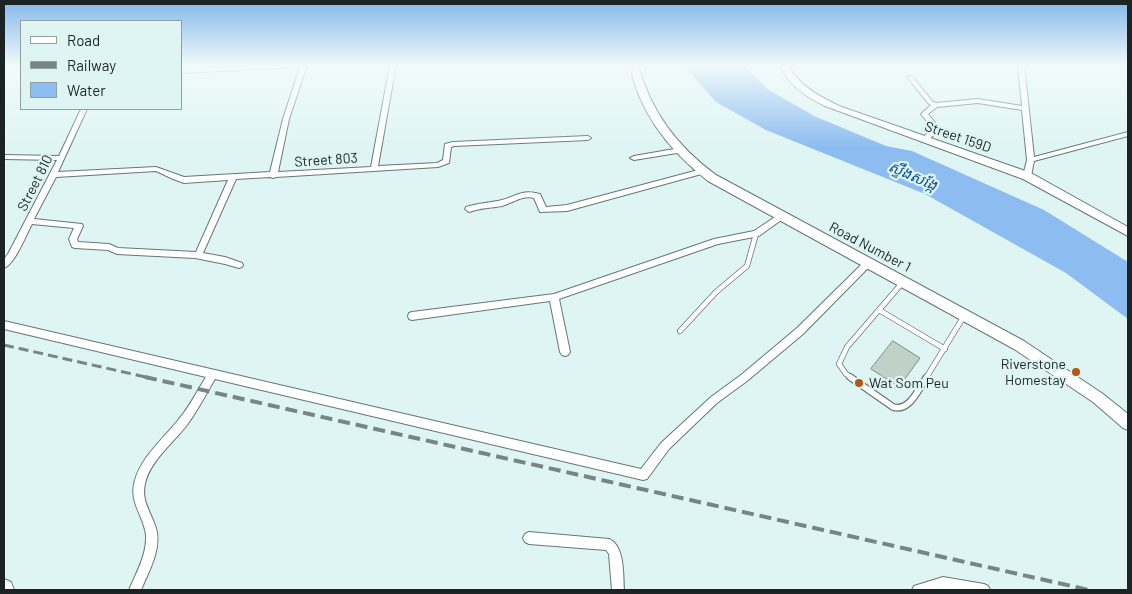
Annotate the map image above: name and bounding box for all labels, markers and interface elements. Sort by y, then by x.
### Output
legend [20,20,182,110]
text: Road [67,31,100,49]
text: Railway [67,56,116,74]
text: Water [67,81,106,99]
street label: Street 159D [923,118,993,156]
street label: Street 803 [294,149,358,171]
street label: Street 810 [14,152,56,214]
water label: ស្ទឹងសង្កែ [886,157,940,195]
street label: Road Number 1 [826,218,914,276]
place label: Riverstone Homestay [1001,356,1066,388]
marker: Riverstone Homestay [1070,366,1082,378]
place label: Wat Som Peu [869,375,949,391]
marker: Wat Som Peu [853,377,865,389]

